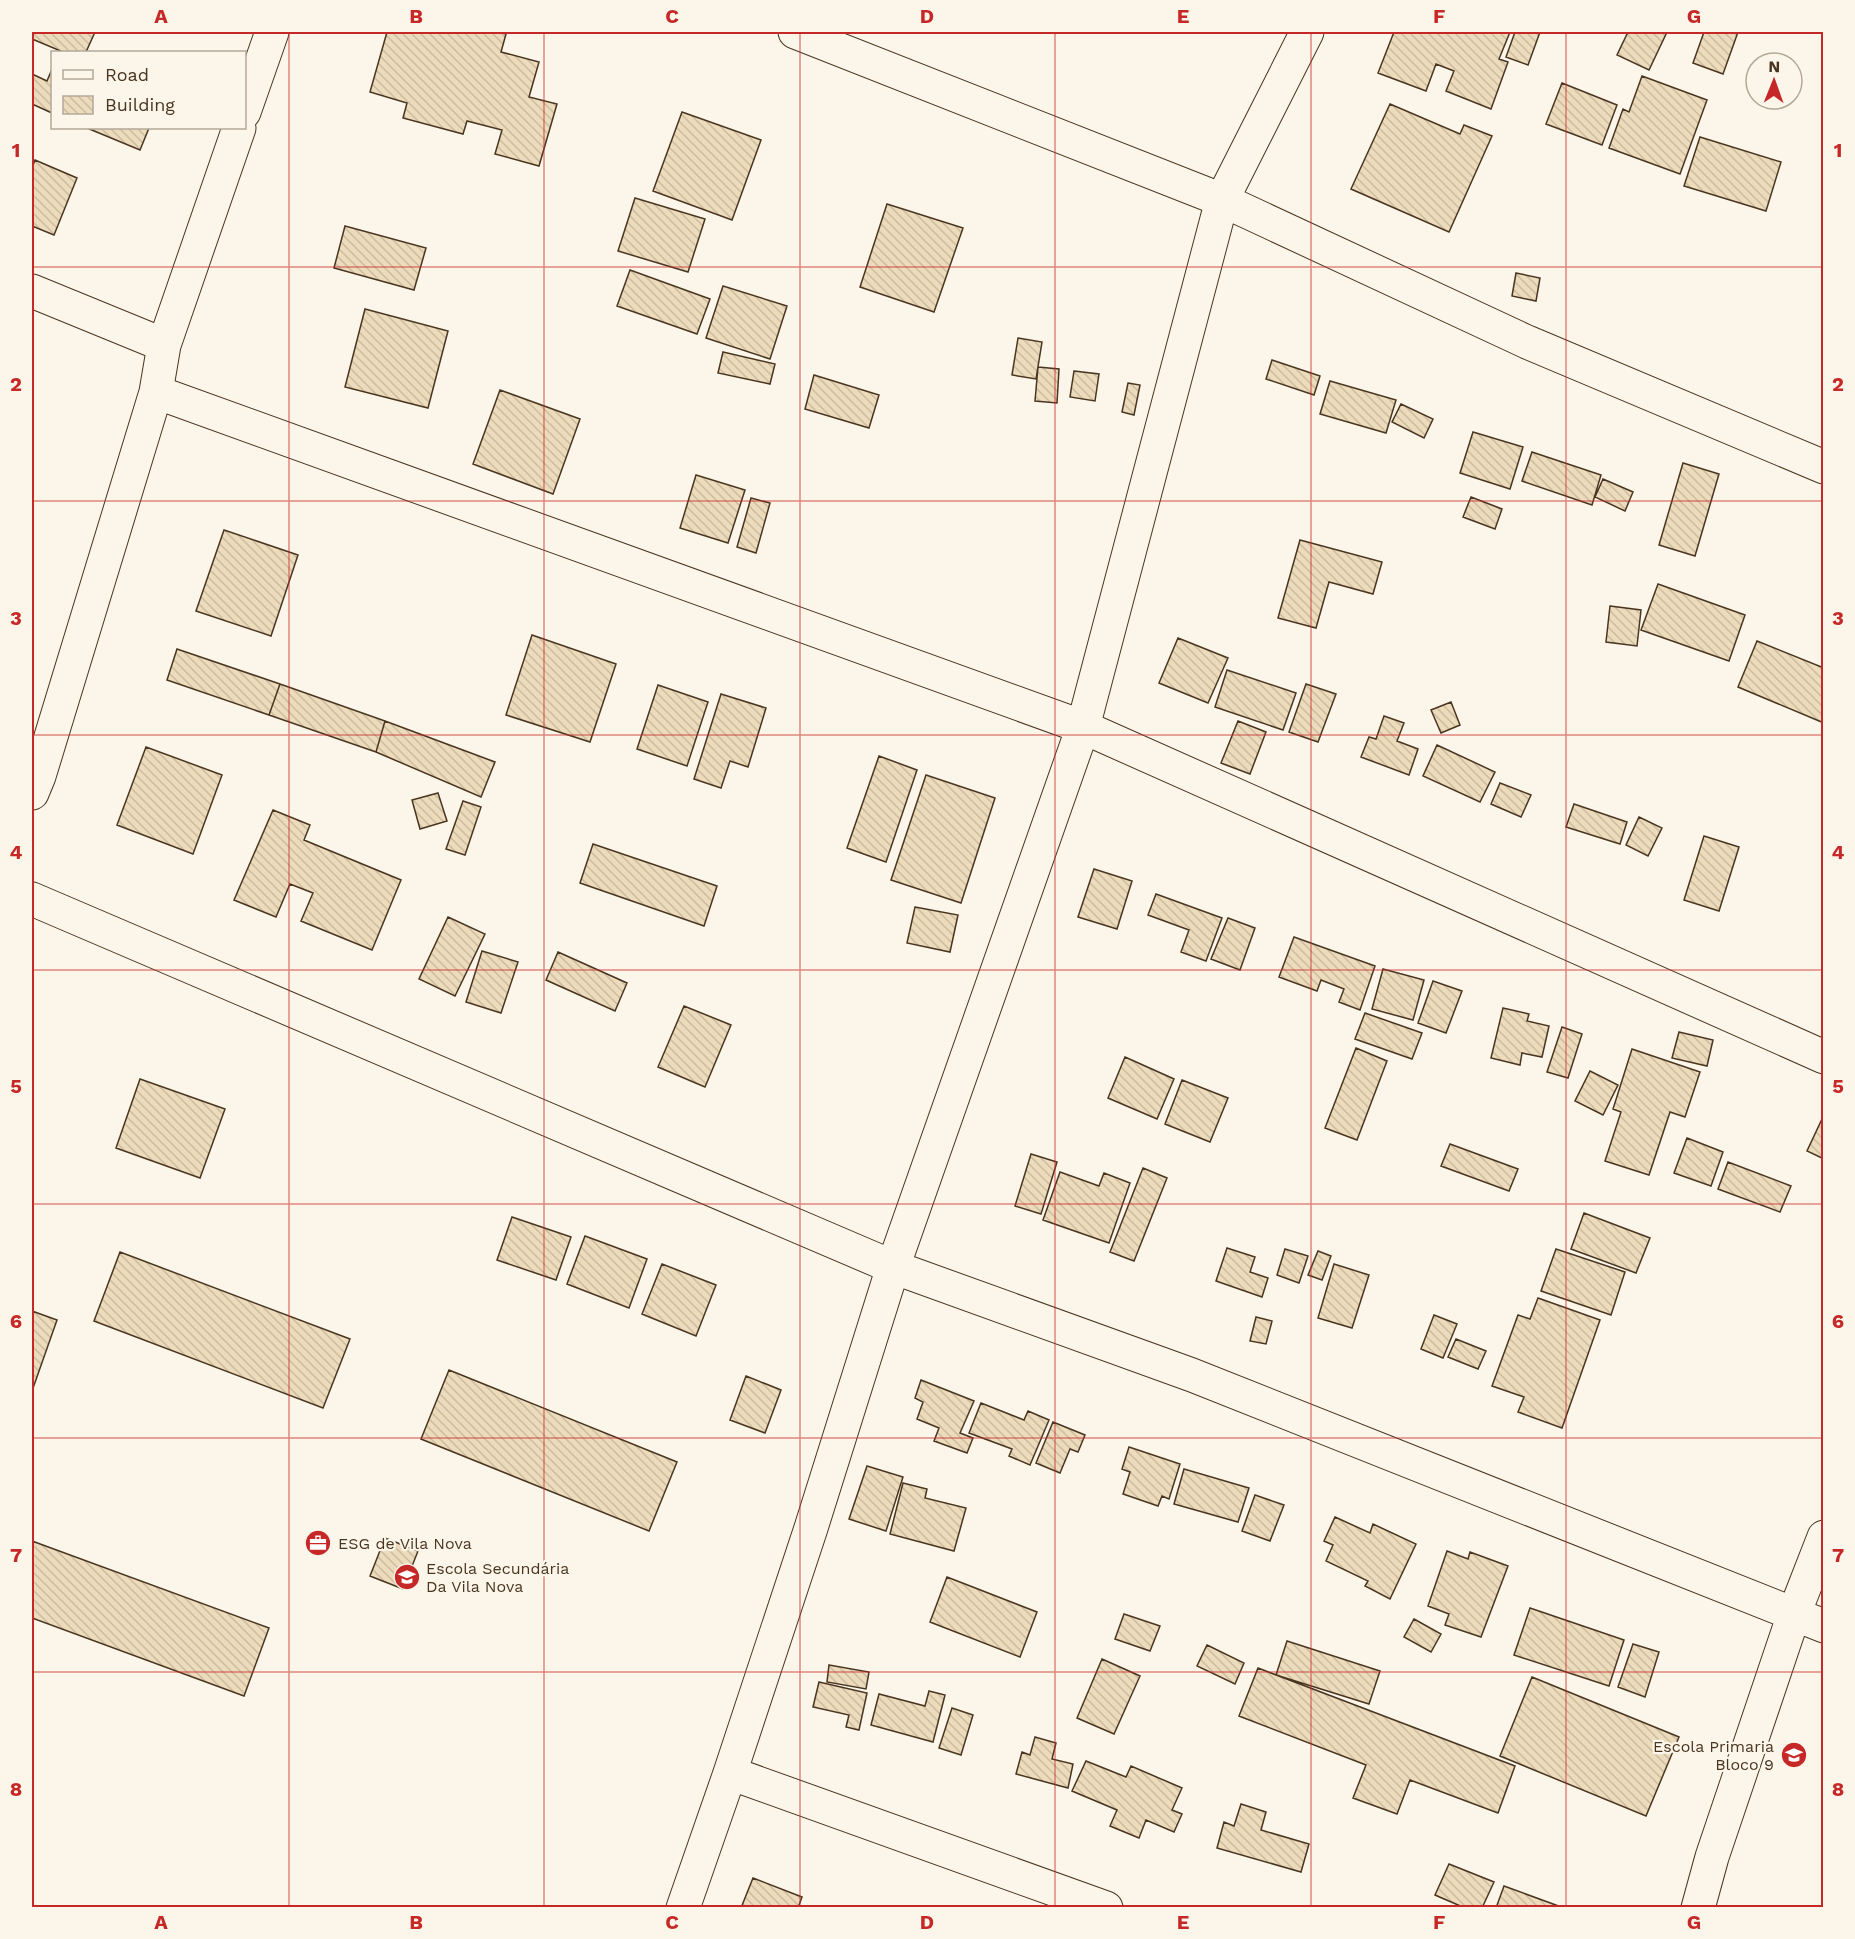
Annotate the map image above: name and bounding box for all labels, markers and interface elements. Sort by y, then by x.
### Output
text: A [154,4,168,28]
text: B [409,4,423,28]
text: C [665,4,679,28]
text: D [920,4,934,28]
text: E [1177,4,1189,28]
text: F [1433,4,1445,28]
text: G [1687,4,1701,28]
legend [51,51,246,129]
north arrow [1744,51,1804,111]
text: N [1768,57,1780,76]
text: Road [105,64,149,85]
text: Building [105,94,175,115]
text: 1 [12,138,20,162]
text: 1 [1834,138,1842,162]
text: 2 [10,372,22,396]
text: 2 [1832,372,1844,396]
text: 3 [10,606,22,630]
text: 3 [1832,606,1844,630]
text: 4 [10,840,23,864]
text: 4 [1832,840,1845,864]
text: 5 [10,1074,22,1098]
text: 5 [1832,1074,1844,1098]
text: 6 [10,1309,22,1333]
text: 6 [1832,1309,1844,1333]
office icon: ESG de Vila Nova [303,1528,333,1558]
place label: ESG de Vila Nova [338,1534,472,1553]
text: 7 [10,1543,22,1567]
text: 7 [1832,1543,1844,1567]
place label: Escola Secundária Da Vila Nova [426,1559,569,1596]
school or university icon: Escola Secundária Da Vila Nova [392,1562,422,1592]
place label: Escola Primaria Bloco 9 [1653,1737,1774,1774]
school or university icon: Escola Primaria Bloco 9 [1779,1740,1809,1770]
text: 8 [10,1777,22,1801]
text: 8 [1832,1777,1844,1801]
text: A [154,1910,168,1934]
text: B [409,1910,423,1934]
text: C [665,1910,679,1934]
text: D [920,1910,934,1934]
text: E [1177,1910,1189,1934]
text: F [1433,1910,1445,1934]
text: G [1687,1910,1701,1934]

